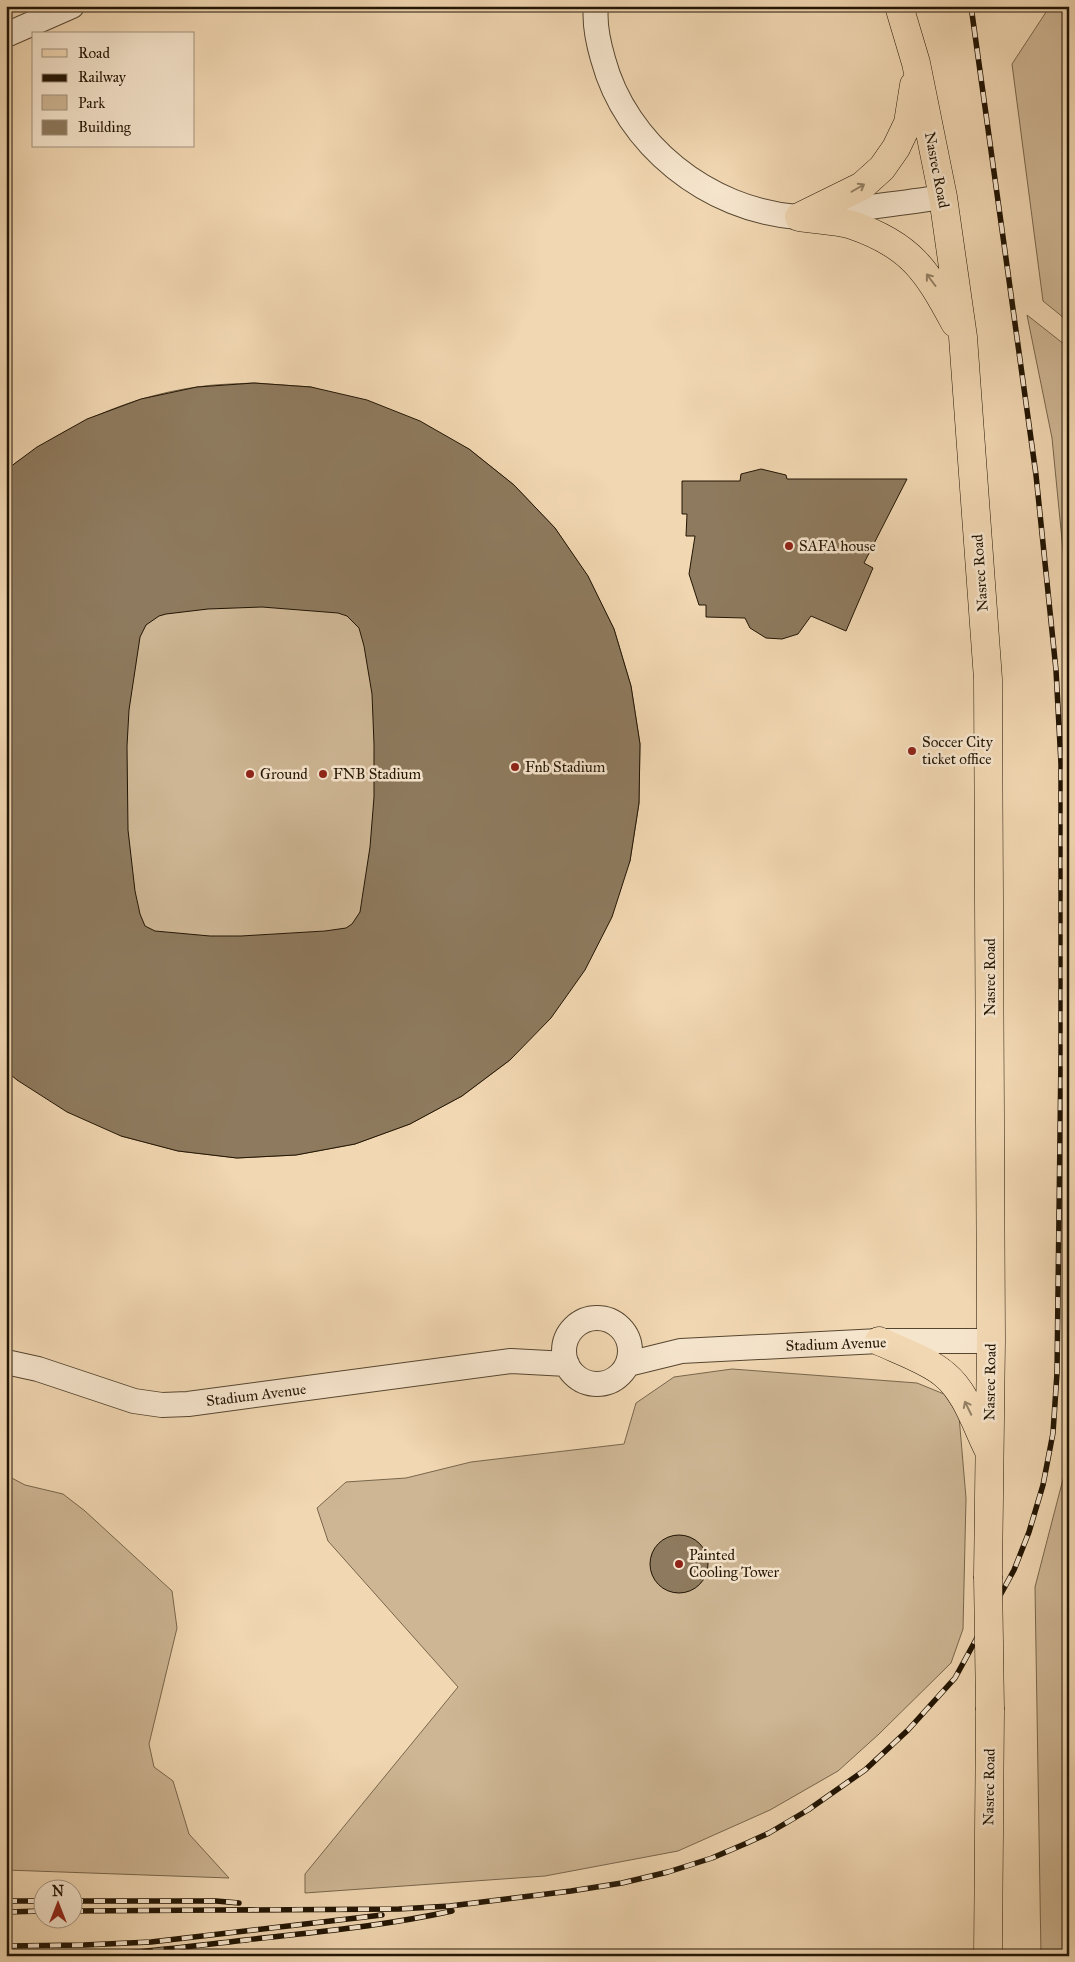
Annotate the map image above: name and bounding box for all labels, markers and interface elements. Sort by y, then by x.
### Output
legend [32,32,195,148]
text: Road [78,44,110,62]
text: Railway [78,68,127,86]
text: Park [78,94,105,112]
text: Building [78,118,132,136]
street label: Nasrec Road [921,130,953,210]
one-way arrow [850,182,864,192]
one-way arrow [925,274,936,287]
street label: Nasrec Road [968,533,992,612]
place label: SAFA house [799,537,876,555]
marker: SAFA house [783,540,795,552]
place label: Soccer City ticket office [922,733,994,768]
marker: Soccer City ticket office [906,745,918,757]
place label: Fnb Stadium [525,758,606,776]
marker: Fnb Stadium [509,761,521,773]
place label: Ground [260,765,308,783]
place label: FNB Stadium [333,765,421,783]
marker: Ground [244,768,256,780]
marker: FNB Stadium [317,768,329,780]
street label: Nasrec Road [981,938,999,1016]
street label: Stadium Avenue [785,1333,887,1355]
street label: Nasrec Road [980,1343,1000,1421]
street label: Stadium Avenue [205,1380,307,1410]
one-way arrow [963,1401,973,1416]
place label: Painted Cooling Tower [689,1546,780,1581]
marker: Painted Cooling Tower [673,1558,685,1570]
street label: Nasrec Road [979,1748,999,1826]
north arrow [32,1880,82,1930]
text: N [52,1883,64,1900]

